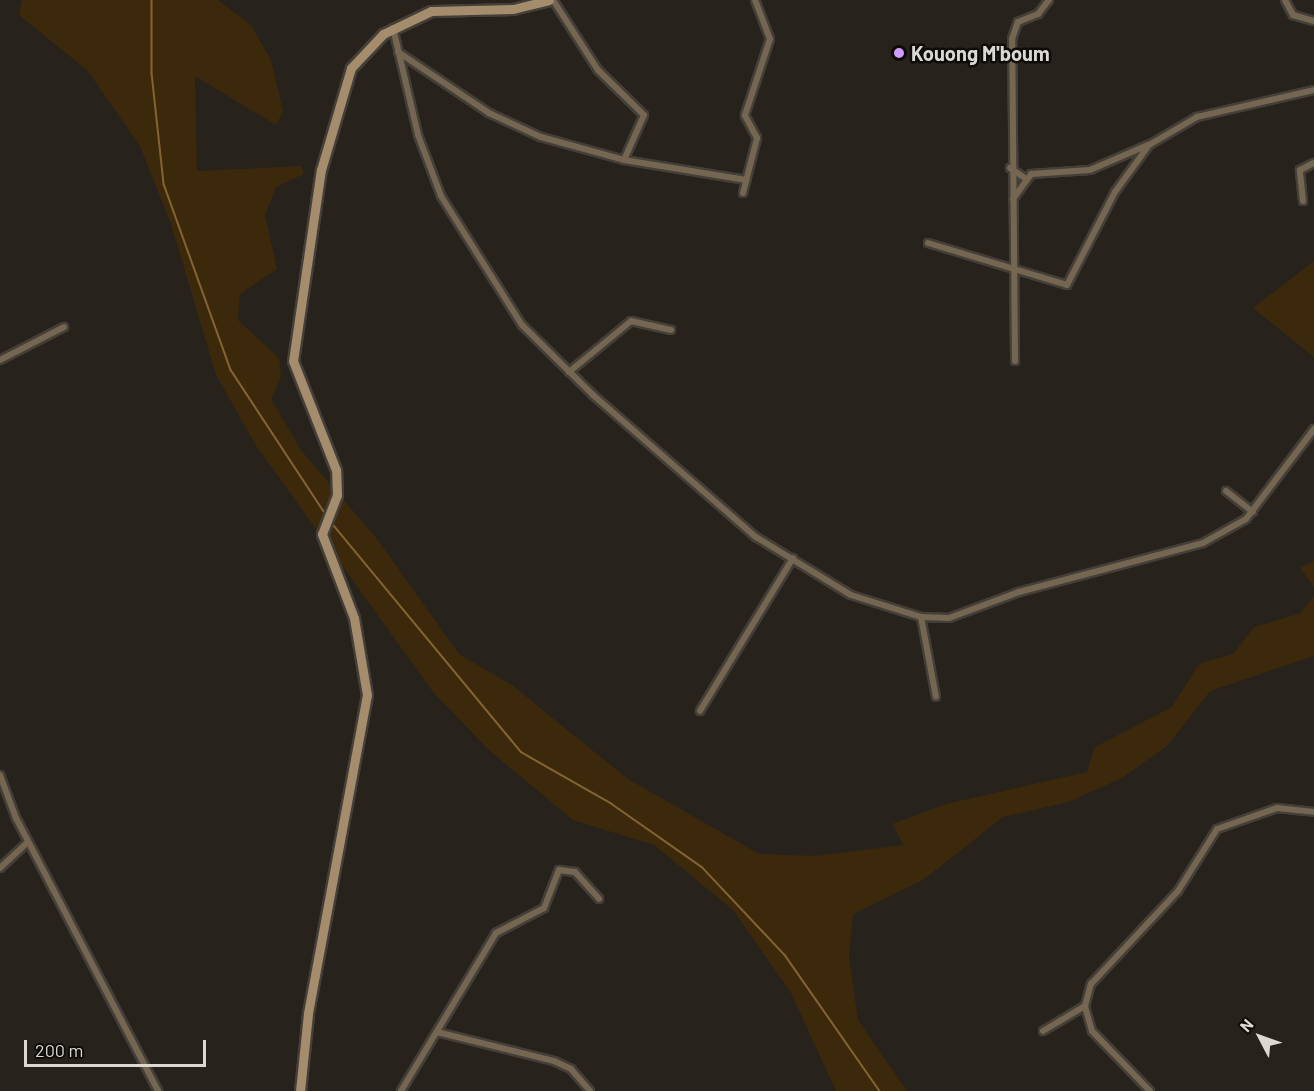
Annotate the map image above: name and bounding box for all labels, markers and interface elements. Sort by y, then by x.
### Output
place label: Kouong M'boum [911,41,1050,65]
marker: Kouong M'boum [892,46,906,60]
north arrow [1230,1007,1290,1067]
text: N [1235,1015,1257,1035]
scale bar [27,1028,208,1066]
text: 200 m [35,1039,83,1061]

